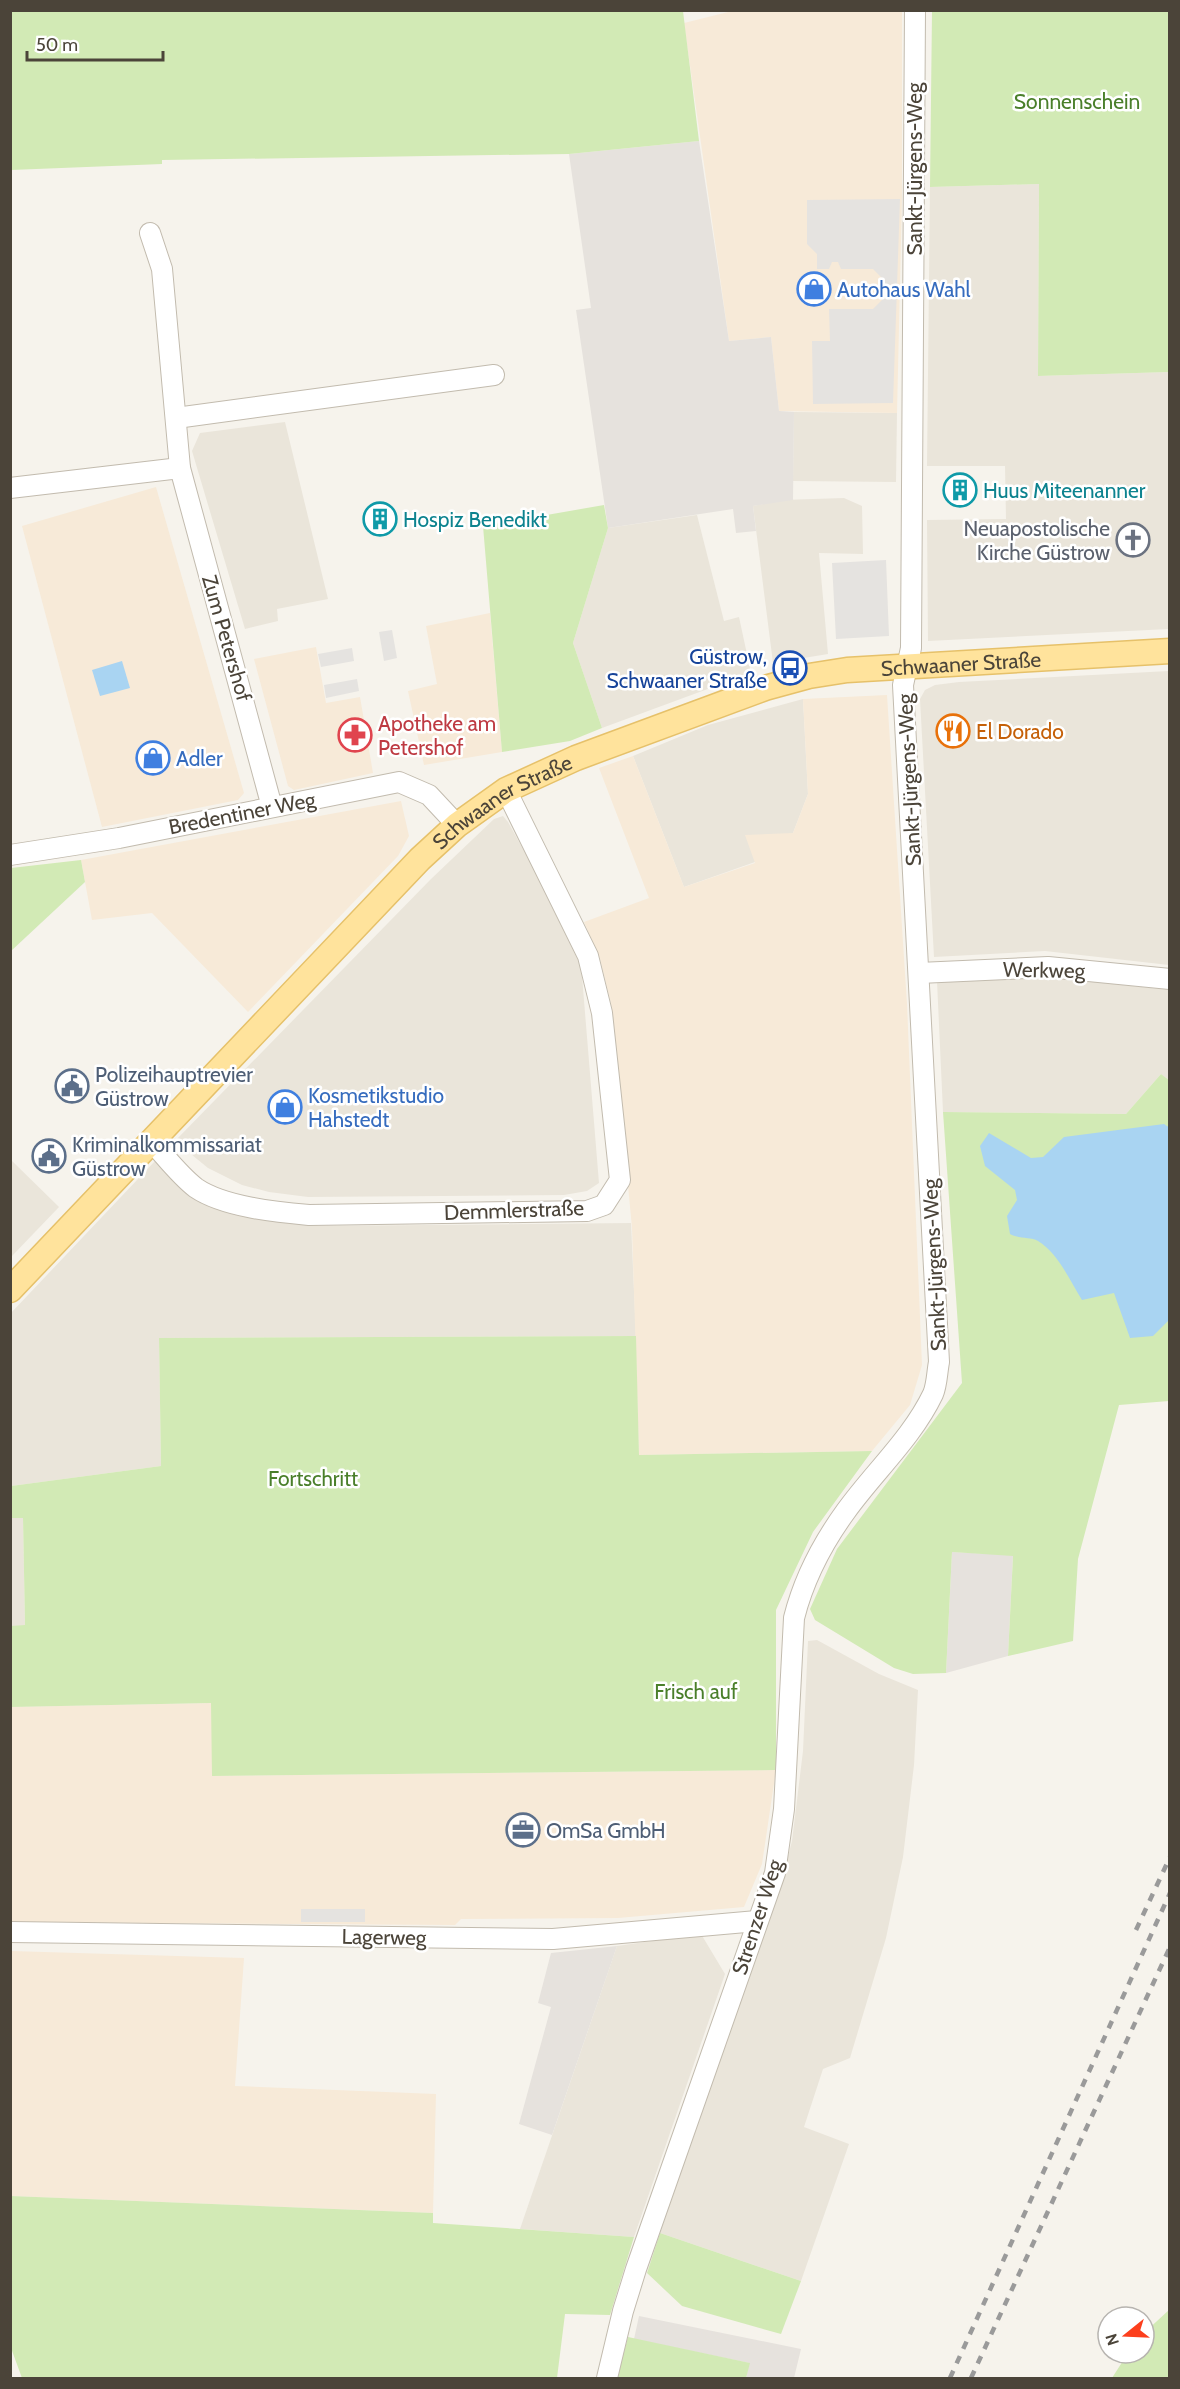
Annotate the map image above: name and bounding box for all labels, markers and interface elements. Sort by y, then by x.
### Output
scale bar [27,24,164,62]
text: 50 m [36,34,78,56]
street label: Sankt-Jürgens-Weg [902,82,927,255]
park label: Sonnenschein [1014,89,1140,114]
shop icon: Autohaus Wahl [796,271,832,307]
place label: Autohaus Wahl [837,277,971,302]
building icon: Huus Miteenanner [942,472,978,508]
place label: Huus Miteenanner [983,478,1146,503]
building icon: Hospiz Benedikt [362,501,398,537]
place label: Hospiz Benedikt [403,507,547,532]
place label: Neuapostolische Kirche Güstrow [963,516,1110,565]
church icon: Neuapostolische Kirche Güstrow [1115,522,1151,558]
street label: Zum Petershof [197,572,257,704]
place label: Güstrow, Schwaaner Straße [606,644,767,693]
street label: Schwaaner Straße [880,646,1042,680]
bus stop icon: Güstrow, Schwaaner Straße [772,650,808,686]
street label: Sankt-Jürgens-Weg [892,693,926,867]
place label: Apotheke am Petershof [378,711,496,760]
restaurant icon: El Dorado [935,713,971,749]
pharmacy icon: Apotheke am Petershof [337,717,373,753]
place label: El Dorado [976,719,1064,744]
shop icon: Adler [135,740,171,776]
place label: Adler [176,746,223,771]
street label: Schwaaner Straße [427,749,576,854]
street label: Bredentiner Weg [166,786,318,840]
street label: Werkweg [1003,957,1086,983]
place label: Polizeihauptrevier Güstrow [95,1062,253,1111]
public building icon: Polizeihauptrevier Güstrow [54,1068,90,1104]
place label: Kosmetikstudio Hahstedt [308,1083,444,1132]
shop icon: Kosmetikstudio Hahstedt [267,1089,303,1125]
place label: Kriminalkommissariat Güstrow [72,1132,262,1181]
public building icon: Kriminalkommissariat Güstrow [31,1138,67,1174]
street label: Sankt-Jürgens-Weg [917,1178,951,1352]
street label: Demmlerstraße [444,1195,585,1225]
park label: Fortschritt [268,1466,358,1491]
park label: Frisch auf [654,1679,738,1704]
office icon: OmSa GmbH [505,1812,541,1848]
place label: OmSa GmbH [546,1818,666,1843]
street label: Strenzer Weg [727,1856,788,1978]
street label: Lagerweg [341,1924,427,1950]
north arrow [1096,2305,1156,2365]
text: N [1101,2331,1123,2348]

